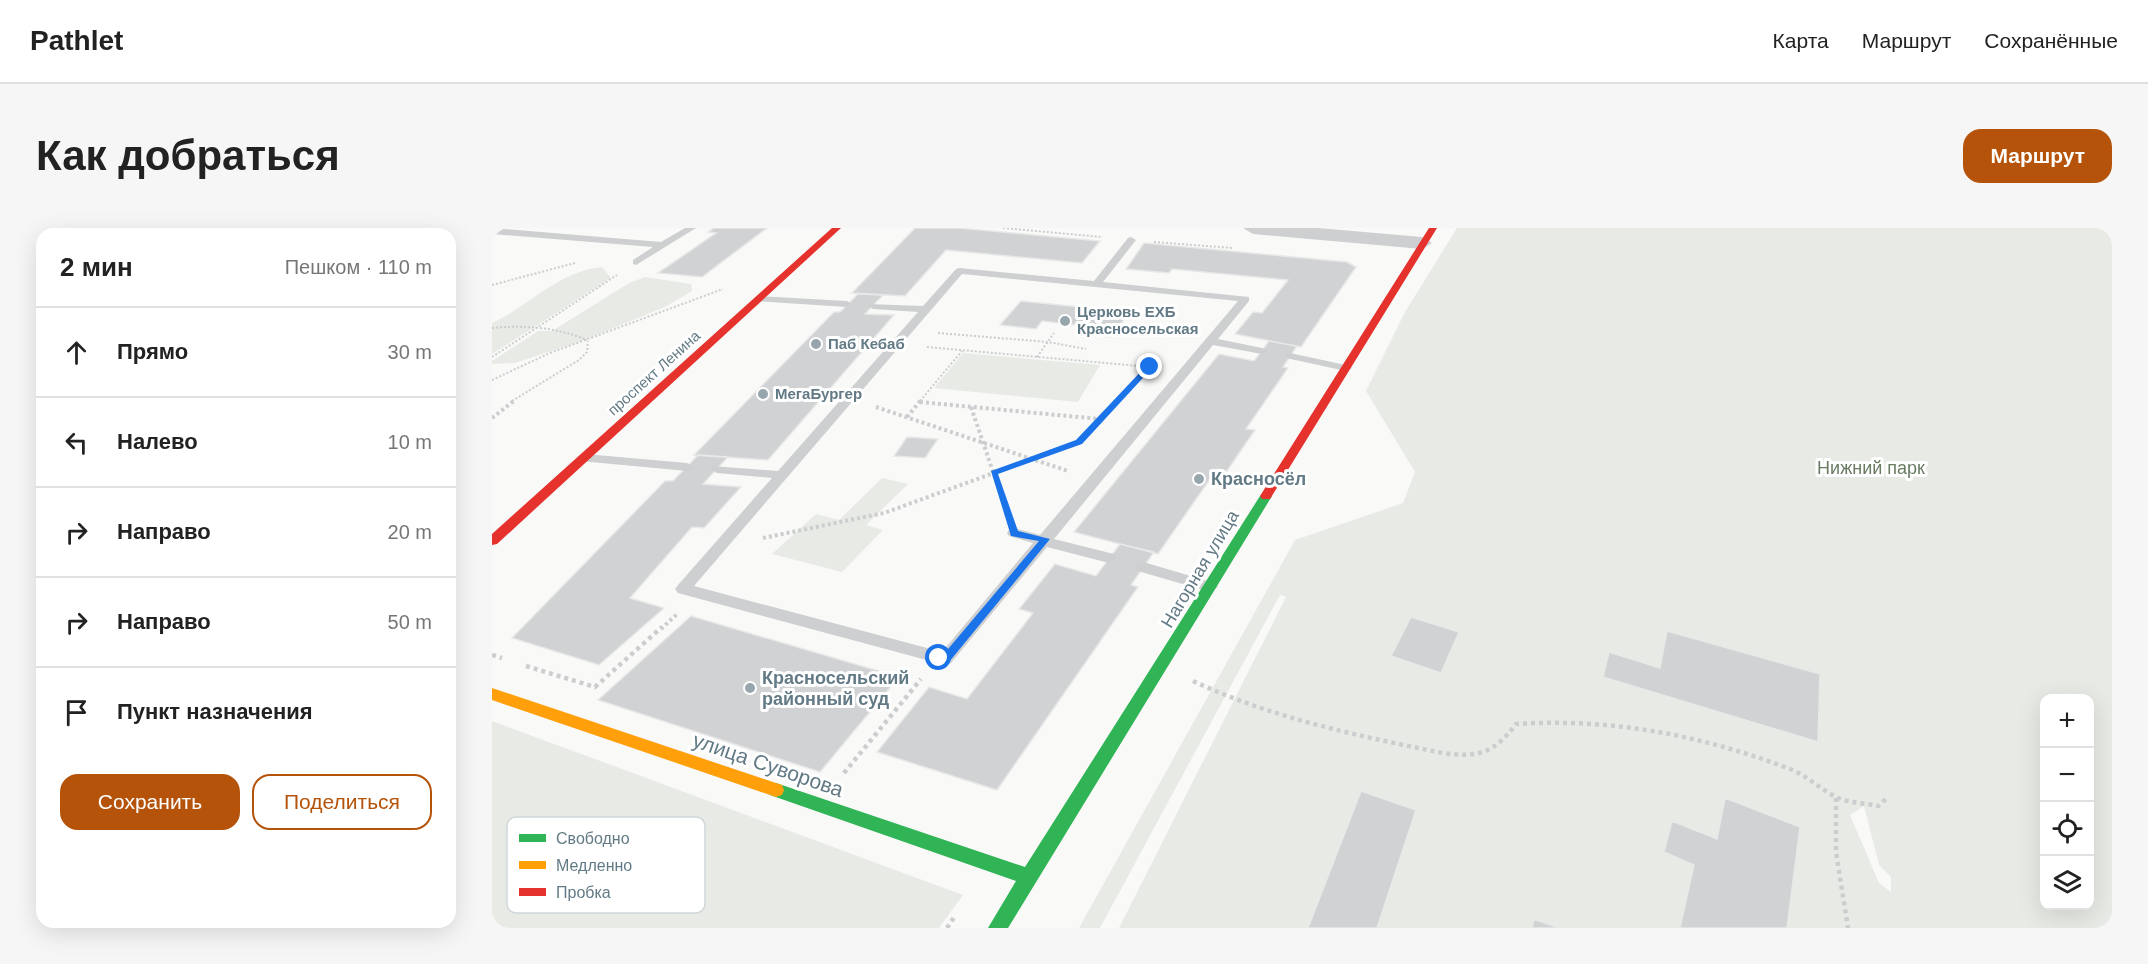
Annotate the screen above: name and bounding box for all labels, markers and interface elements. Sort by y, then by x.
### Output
text: Pathlet [30,25,123,56]
text: Карта [1773,29,1829,52]
text: Маршрут [1862,29,1951,52]
text: Сохранённые [1984,29,2118,52]
button: Маршрут [1963,129,2112,183]
text: Как добраться [36,132,340,179]
text: 2 мин [60,252,133,282]
text: Пешком · 110 m [285,256,432,278]
place label: Церковь ЕХБ Красносельская [1077,303,1198,337]
marker: Церковь ЕХБ Красносельская [1058,314,1072,328]
street label: проспект Ленина [604,326,704,418]
place label: Паб Кебаб [828,335,905,352]
icon: ahead [60,336,93,369]
marker: Паб Кебаб [809,337,823,351]
text: Прямо [117,339,188,364]
text: 30 m [388,341,432,363]
route end [1136,353,1162,379]
place label: МегаБургер [775,385,862,402]
marker: МегаБургер [756,387,770,401]
icon: left [60,426,93,459]
text: Налево [117,429,198,454]
text: 10 m [388,431,432,453]
park label: Нижний парк [1817,458,1925,478]
place label: Красносёл [1211,469,1306,489]
marker: Красносёл [1192,472,1206,486]
street label: Нагорная улица [1157,506,1243,631]
icon: right [60,516,93,549]
text: Направо [117,519,211,544]
text: 20 m [388,521,432,543]
icon: right [60,606,93,639]
text: Направо [117,609,211,634]
text: 50 m [388,611,432,633]
route start [925,644,951,670]
place label: Красносельский районный суд [762,668,909,709]
marker: Красносельский районный суд [743,681,757,695]
map controls [2040,694,2094,910]
button: + [2040,694,2094,748]
icon: arrive [60,696,93,729]
text: Пункт назначения [117,699,313,724]
street label: улица Суворова [690,728,847,801]
button: − [2040,748,2094,802]
button: Сохранить [60,774,240,830]
button: Поделиться [252,774,432,830]
button: locate [2040,802,2094,856]
legend [507,817,705,913]
text: Свободно [556,830,630,847]
button: layers [2040,856,2094,910]
text: Медленно [556,857,632,874]
text: Пробка [556,884,611,901]

